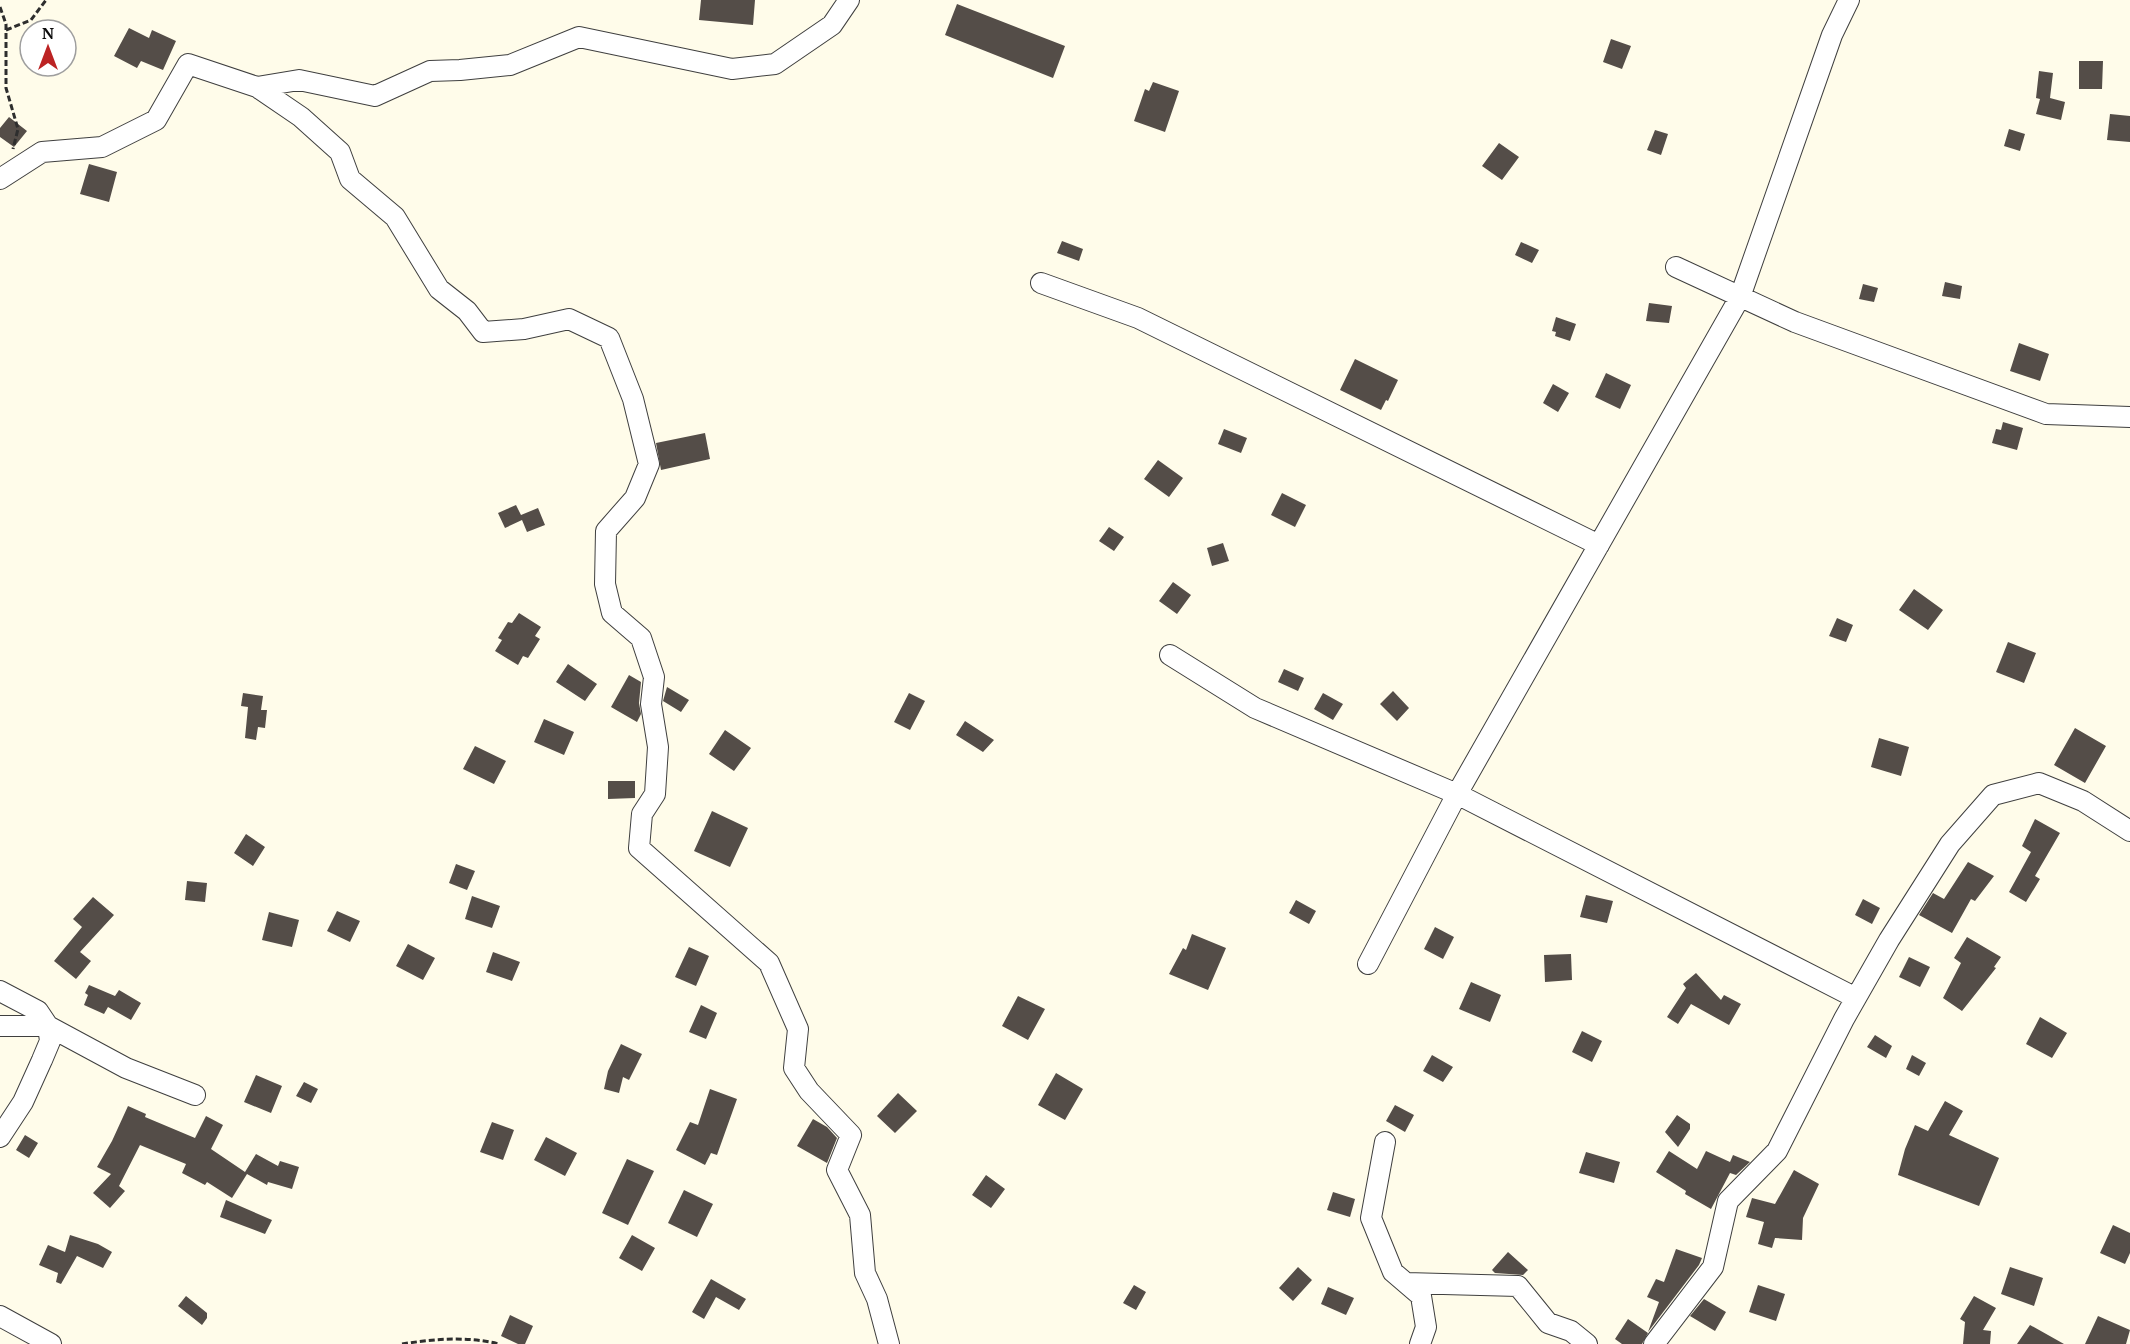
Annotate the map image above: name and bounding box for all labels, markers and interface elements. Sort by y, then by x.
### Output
north arrow [18,18,78,78]
text: N [42,22,54,44]

